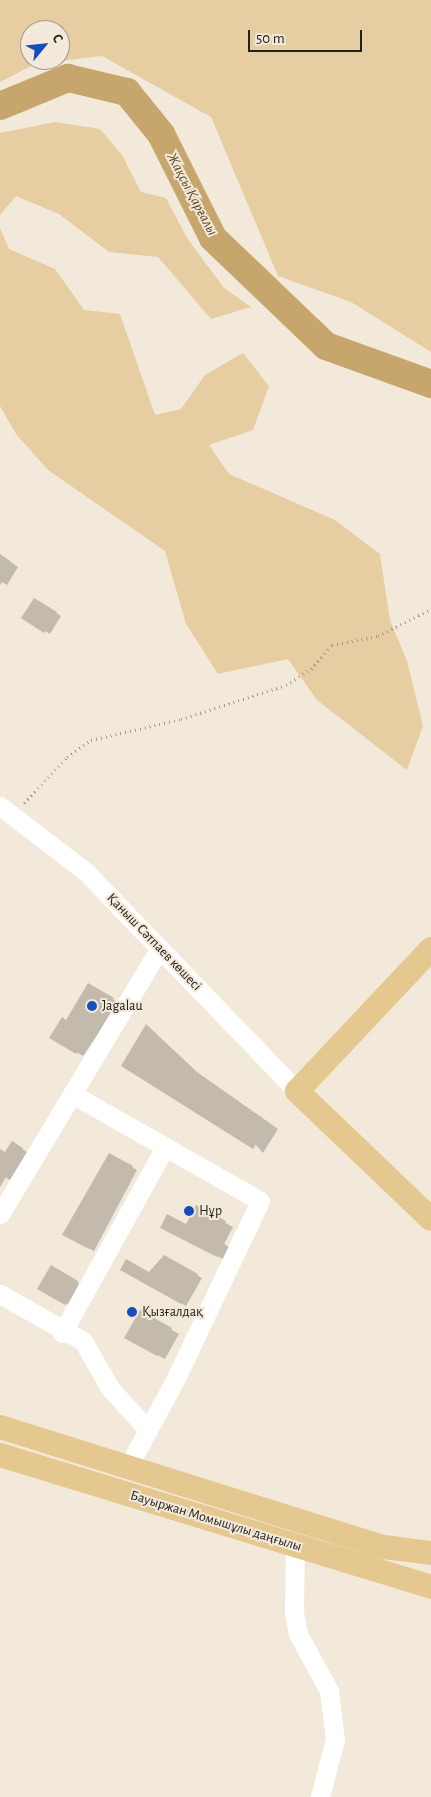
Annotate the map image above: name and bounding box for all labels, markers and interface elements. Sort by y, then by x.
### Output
north arrow [20,20,70,70]
scale bar [251,20,365,52]
text: 50 m [256,31,285,46]
text: С [49,32,65,45]
water label: Жақсы Қарғалы [163,150,221,238]
street label: Қаныш Сәтпаев көшесі [103,890,205,994]
place label: Jagalau [102,998,143,1014]
marker: Jagalau [86,1000,98,1012]
place label: Нұр [199,1203,222,1219]
marker: Нұр [183,1205,195,1217]
place label: Қызғалдақ [142,1304,203,1320]
marker: Қызғалдақ [126,1306,138,1318]
street label: Бауыржан Момышұлы даңғылы [128,1487,304,1555]

